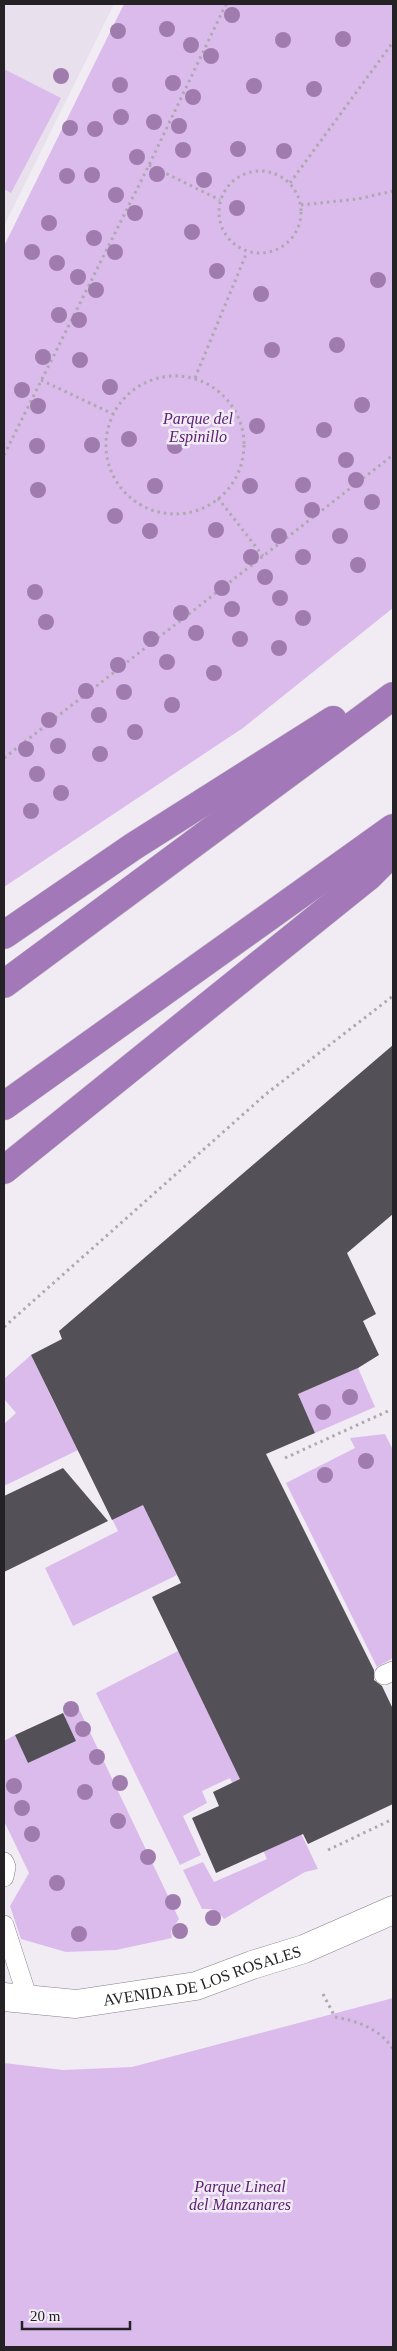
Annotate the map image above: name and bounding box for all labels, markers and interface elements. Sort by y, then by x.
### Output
park label: Parque del Espinillo [162,410,234,446]
street label: AVENIDA DE LOS ROSALES [102,1942,303,2009]
park label: Parque Lineal del Manzanares [189,2178,291,2213]
scale bar [22,2298,130,2330]
text: 20 m [30,2308,61,2324]

